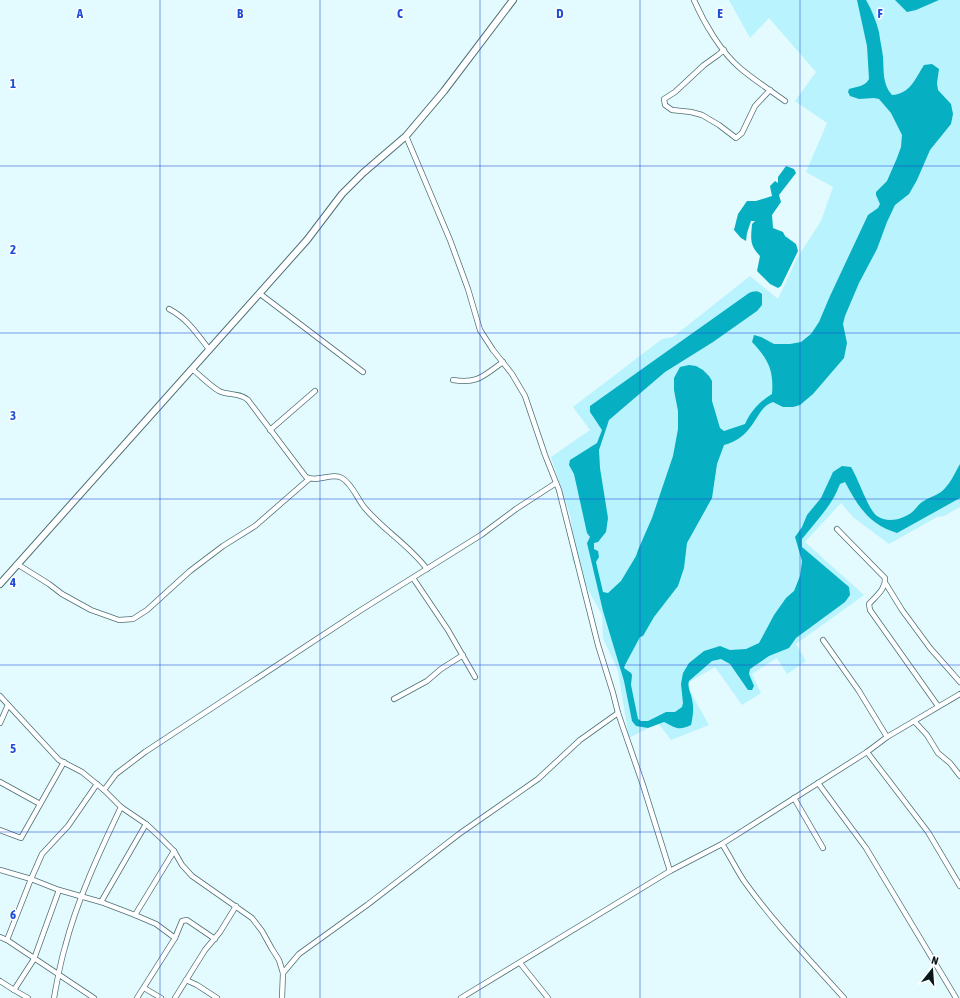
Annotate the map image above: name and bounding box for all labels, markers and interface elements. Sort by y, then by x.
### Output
text: A [76,6,84,21]
text: B [237,6,244,21]
text: C [397,6,403,21]
text: D [556,6,564,21]
text: E [717,6,723,21]
text: F [877,6,883,21]
text: 1 [10,76,16,91]
text: 2 [10,242,16,257]
text: 3 [10,408,16,423]
text: 4 [9,575,16,590]
text: 5 [10,741,16,756]
text: 6 [10,907,16,922]
north arrow [912,950,952,990]
text: N [930,954,940,967]

